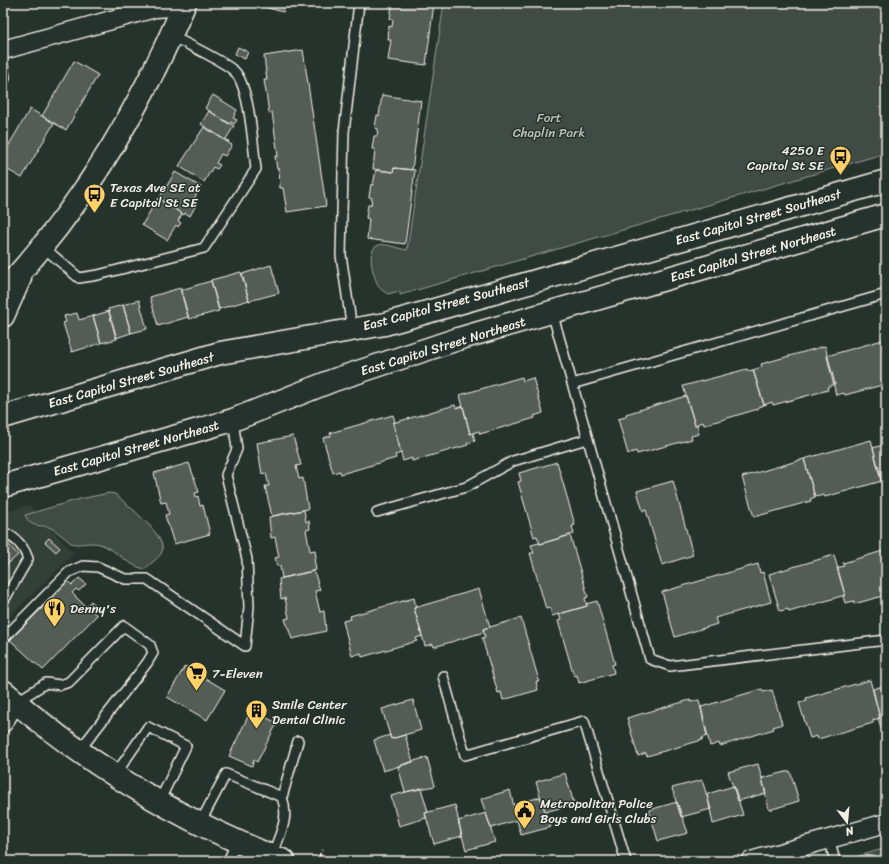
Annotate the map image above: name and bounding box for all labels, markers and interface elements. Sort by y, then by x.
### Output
park label: Fort Chaplin Park [513,106,585,144]
place label: 4250 E Capitol St SE [747,139,825,177]
bus stop icon: 4250 E Capitol St SE [827,144,853,177]
place label: Texas Ave SE at E Capitol St SE [110,176,201,214]
bus stop icon: Texas Ave SE at E Capitol St SE [81,181,107,214]
street label: East Capitol Street Southeast [672,182,844,252]
street label: East Capitol Street Northeast [667,219,839,289]
street label: East Capitol Street Southeast [360,270,533,337]
street label: East Capitol Street Northeast [358,310,529,382]
street label: East Capitol Street Southeast [45,345,217,415]
street label: East Capitol Street Northeast [50,413,222,483]
restaurant icon: Denny's [41,595,67,628]
place label: Denny's [70,597,117,620]
supermarket icon: 7-Eleven [183,660,209,693]
place label: 7-Eleven [212,662,263,685]
place label: Smile Center Dental Clinic [272,693,347,731]
building icon: Smile Center Dental Clinic [244,698,270,731]
place label: Metropolitan Police Boys and Girls Clubs [540,792,658,830]
public building icon: Metropolitan Police Boys and Girls Clubs [511,797,537,830]
north arrow [827,802,867,842]
text: N [843,821,857,841]

